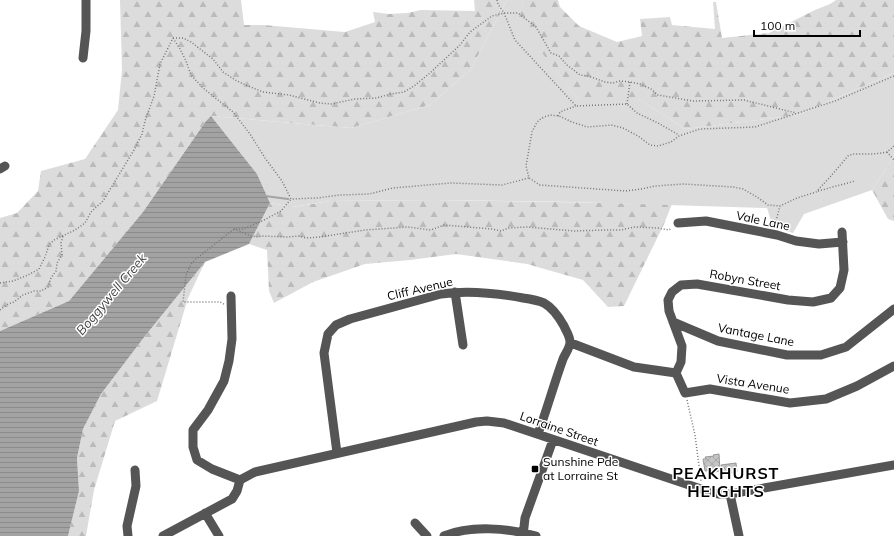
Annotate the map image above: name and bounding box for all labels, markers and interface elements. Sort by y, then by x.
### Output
scale bar [754,12,860,38]
text: 100 m [760,18,795,33]
street label: Vale Lane [735,207,791,234]
water label: Boggywell Creek [72,250,150,338]
street label: Robyn Street [708,266,782,293]
street label: Cliff Avenue [386,274,454,303]
street label: Vantage Lane [717,320,796,349]
street label: Vista Avenue [716,370,791,397]
street label: Lorraine Street [518,408,600,449]
place label: Sunshine Pde at Lorraine St [543,454,618,483]
district label: PEAKHURST HEIGHTS [672,463,780,501]
marker: Sunshine Pde at Lorraine St [530,464,540,474]

